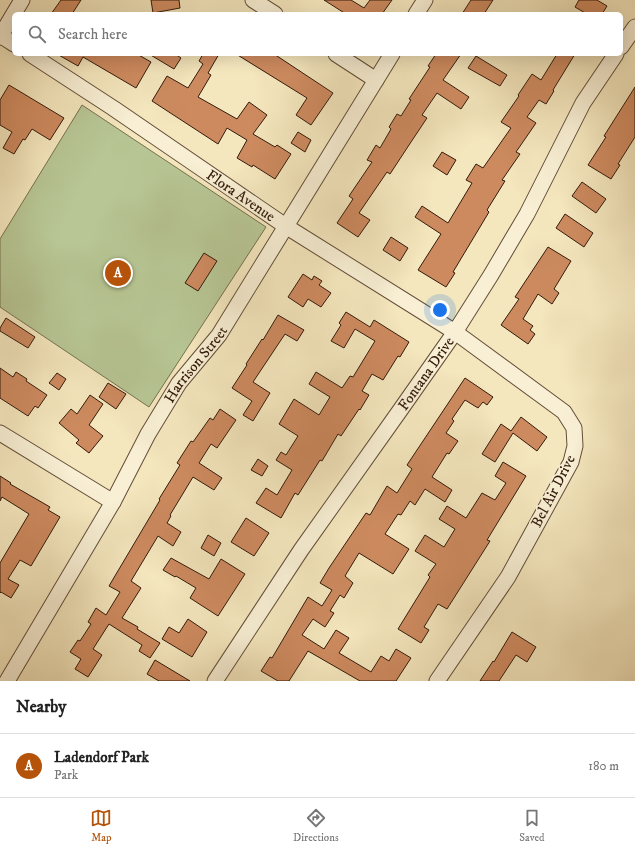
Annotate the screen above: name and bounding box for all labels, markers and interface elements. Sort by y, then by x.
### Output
search box [12,12,623,56]
icon: search [26,23,48,45]
text: Search here [58,25,127,44]
street label: Flora Avenue [203,166,279,226]
pin: A [105,258,131,288]
your location [430,300,450,320]
street label: Harrison Street [160,323,232,407]
street label: Fontana Drive [394,333,459,414]
street label: Bel Air Drive [527,452,580,531]
text: Nearby [16,696,66,718]
text: Ladendorf Park [54,748,149,767]
text: A [25,758,33,774]
text: 180 m [588,758,619,774]
text: Park [54,767,78,783]
tab: Map [90,807,112,845]
tab: Directions [293,807,339,845]
tab: Saved [519,807,545,845]

